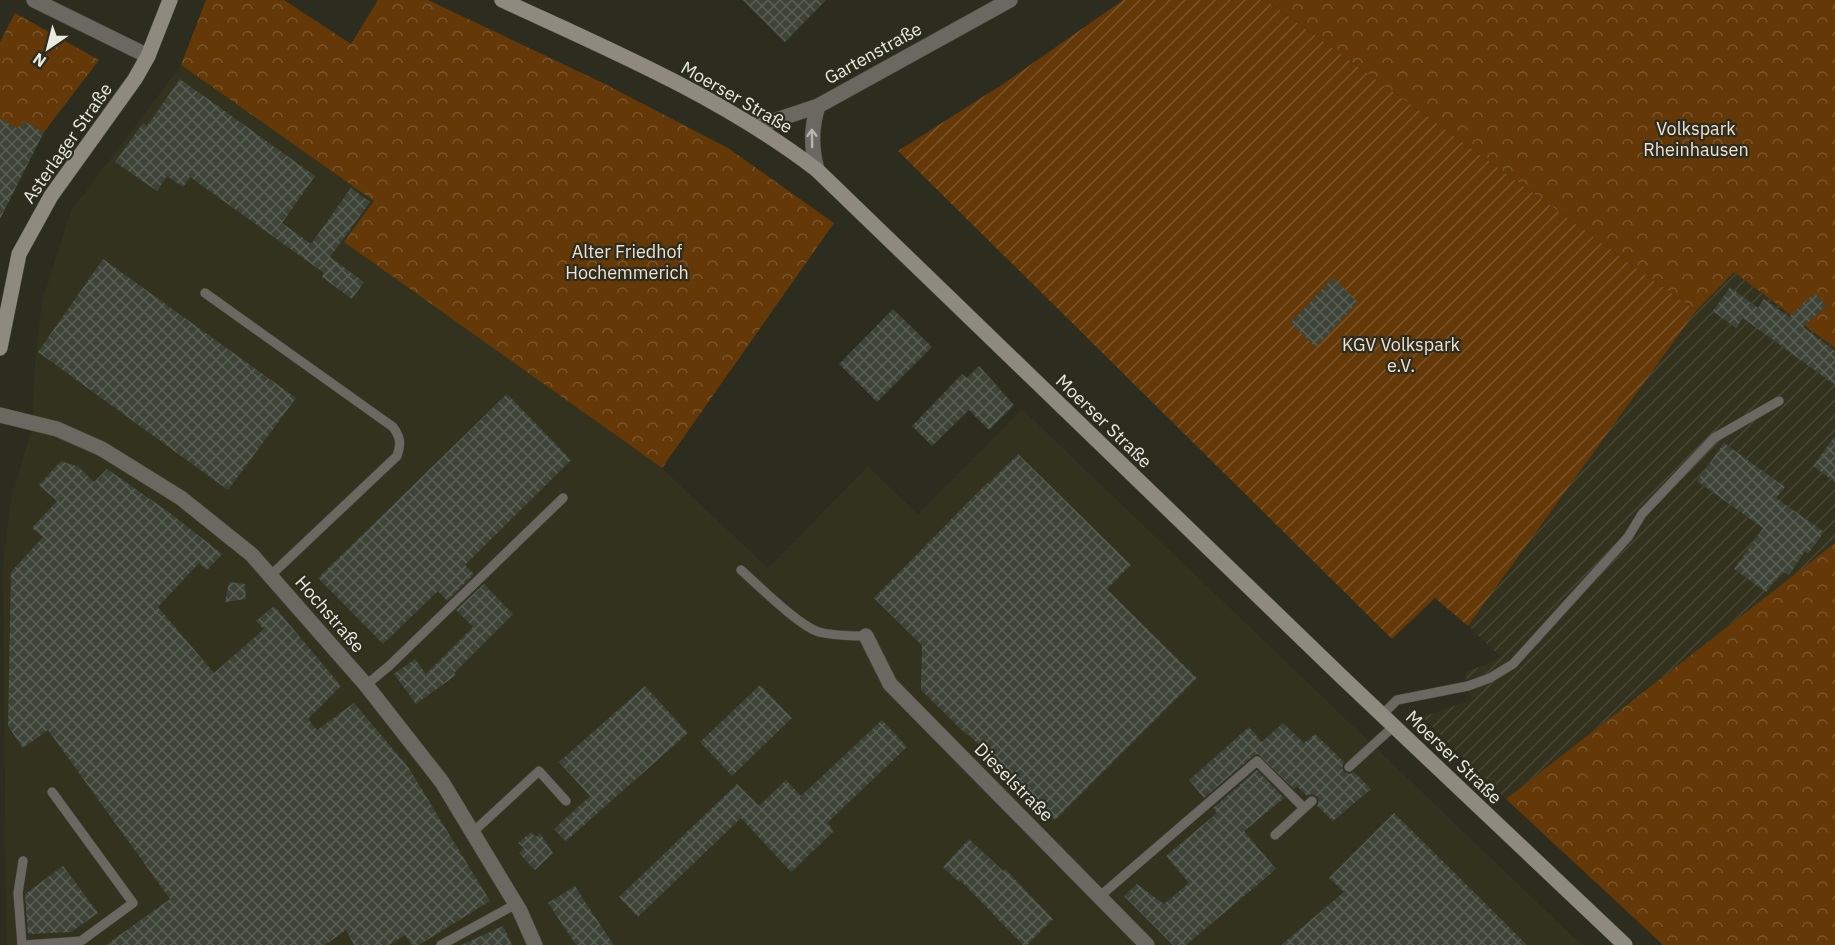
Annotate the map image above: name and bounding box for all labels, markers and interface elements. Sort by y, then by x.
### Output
street label: Gartenstraße [820,17,926,89]
north arrow [18,18,78,78]
text: N [29,49,50,72]
street label: Moerser Straße [677,56,797,138]
street label: Asterlager Straße [17,78,117,208]
park label: Volkspark Rheinhausen [1643,117,1749,161]
one-way arrow [806,128,818,148]
park label: Alter Friedhof Hochemmerich [565,240,689,284]
park label: KGV Volkspark e.V. [1342,333,1461,377]
street label: Moerser Straße [1051,369,1157,473]
street label: Hochstraße [290,571,370,657]
street label: Moerser Straße [1401,705,1507,809]
street label: Dieselstraße [970,738,1058,826]

